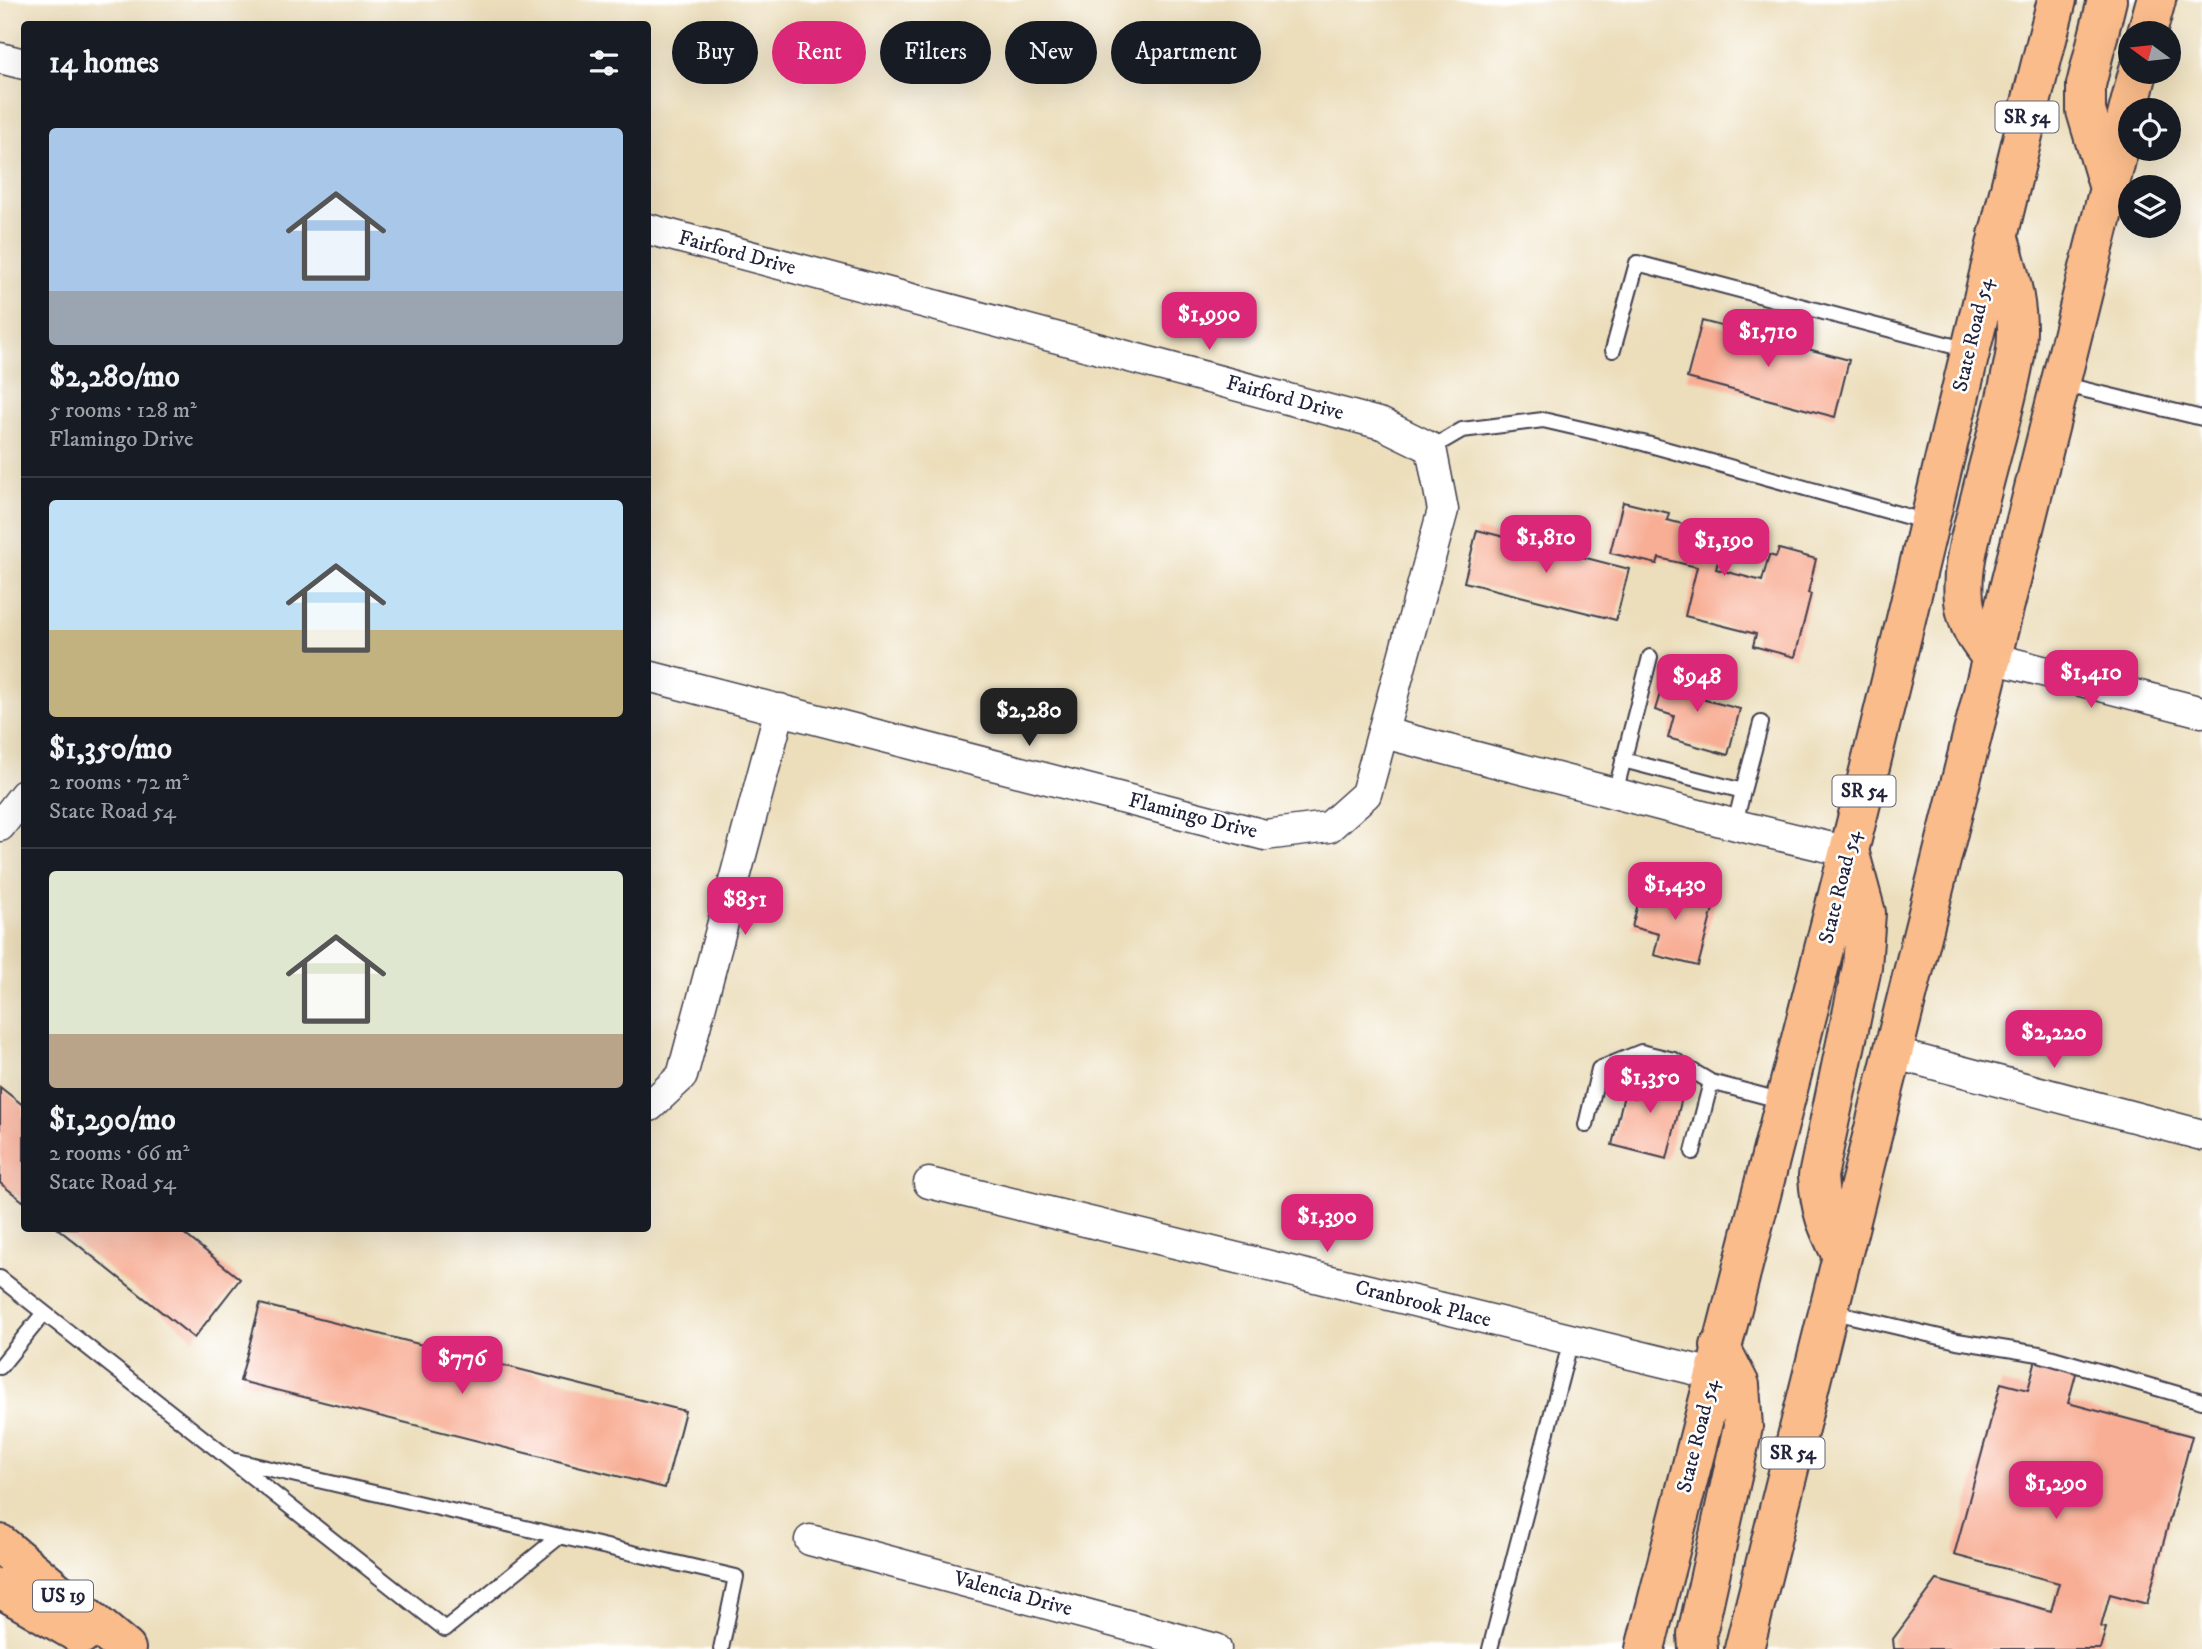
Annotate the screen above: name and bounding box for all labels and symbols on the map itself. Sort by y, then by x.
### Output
north arrow [2118,21,2180,84]
road number: SR 54 [1996,102,2058,132]
street label: Fairford Drive [675,225,799,281]
street label: State Road 54 [1947,275,1999,394]
pin: $1,990 [1152,292,1266,352]
pin: $1,710 [1711,310,1825,369]
street label: Fairford Drive [1223,370,1347,426]
pin: $1,810 [1489,516,1603,575]
pin: $1,190 [1667,518,1781,578]
pin: $1,410 [2034,650,2148,710]
pin: $948 [1656,654,1738,714]
pin: $2,280 [972,688,1086,748]
road number: SR 54 [1832,776,1896,806]
street label: Flamingo Drive [1126,787,1260,845]
street label: State Road 54 [1813,827,1867,946]
pin: $1,430 [1618,862,1732,922]
pin: $851 [704,878,786,937]
pin: $2,220 [1997,1010,2111,1070]
pin: $1,350 [1593,1056,1707,1115]
pin: $1,390 [1270,1194,1384,1254]
street label: Cranbrook Place [1352,1275,1494,1334]
pin: $776 [421,1336,503,1396]
street label: State Road 54 [1671,1376,1725,1495]
road number: SR 54 [1762,1438,1825,1469]
pin: $1,290 [1999,1462,2113,1521]
street label: Valencia Drive [950,1565,1075,1622]
road number: US 19 [33,1580,93,1612]

